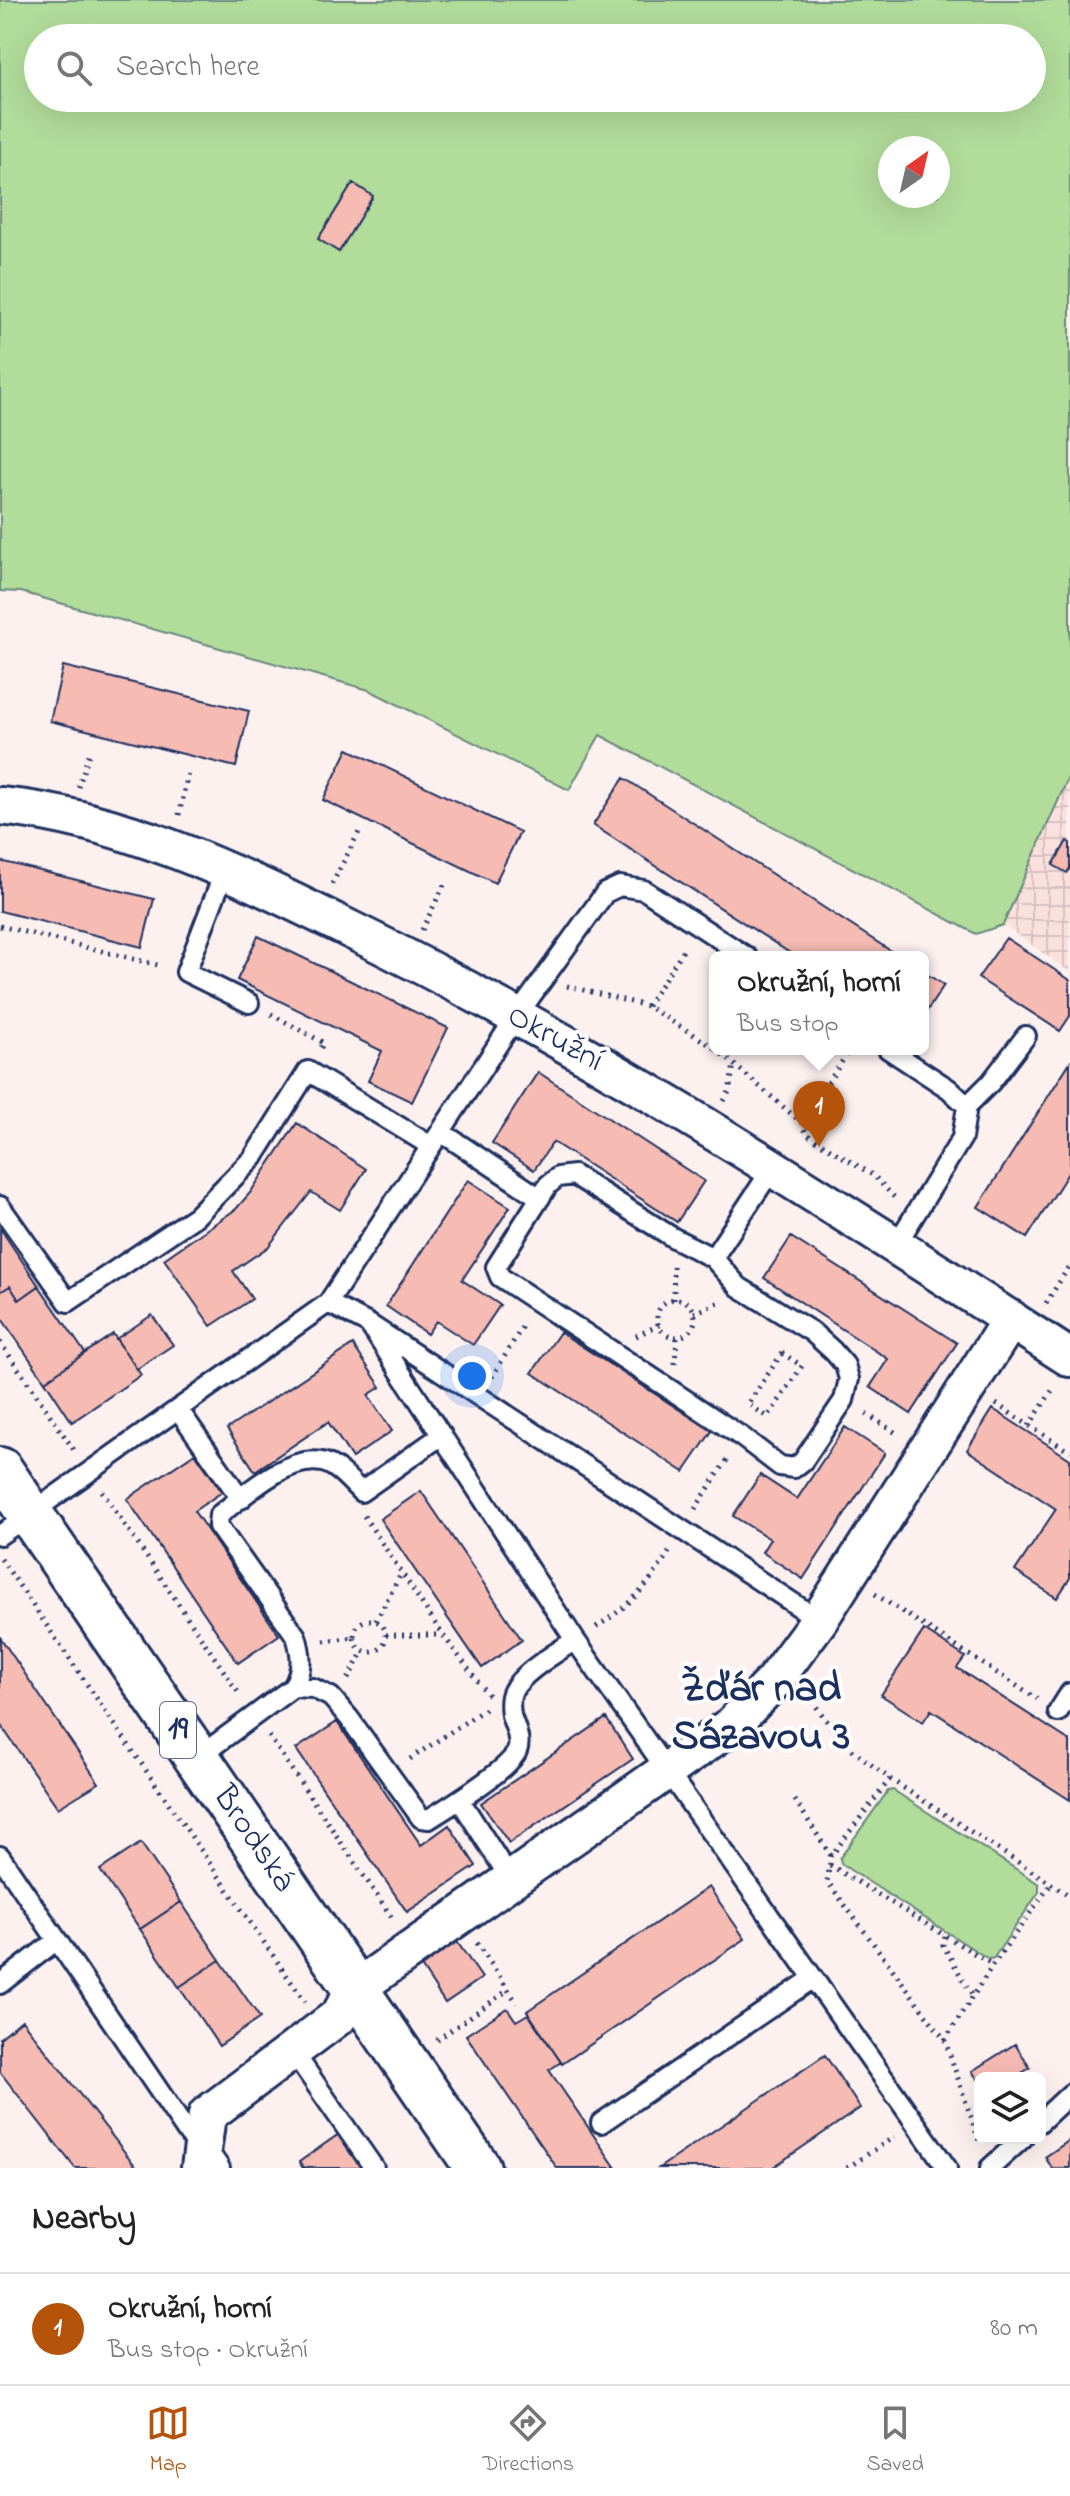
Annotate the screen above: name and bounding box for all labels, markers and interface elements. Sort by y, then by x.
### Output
search box [24,24,1046,112]
icon: search [52,46,96,90]
text: Search here [116,46,260,90]
north arrow [878,136,950,208]
popup [709,951,929,1055]
text: Okružní, horní [737,962,901,1006]
street label: Okružní [497,992,613,1086]
text: Bus stop [737,1006,839,1044]
pin: 1 [793,1081,845,1147]
your location [452,1356,492,1396]
district label: Žďár nad Sázavou 3 [672,1659,850,1768]
road number: 19 [160,1702,196,1758]
street label: Brodská [198,1775,307,1903]
map controls [974,2072,1046,2144]
button: layers [974,2072,1046,2144]
text: Nearby [32,2195,136,2245]
text: Okružní, horní [108,2288,272,2332]
text: 1 [54,2310,62,2348]
text: 80 m [990,2310,1038,2348]
text: Bus stop · Okružní [108,2332,308,2370]
tab: Map [146,2401,190,2481]
tab: Directions [483,2401,574,2481]
tab: Saved [866,2401,924,2481]

